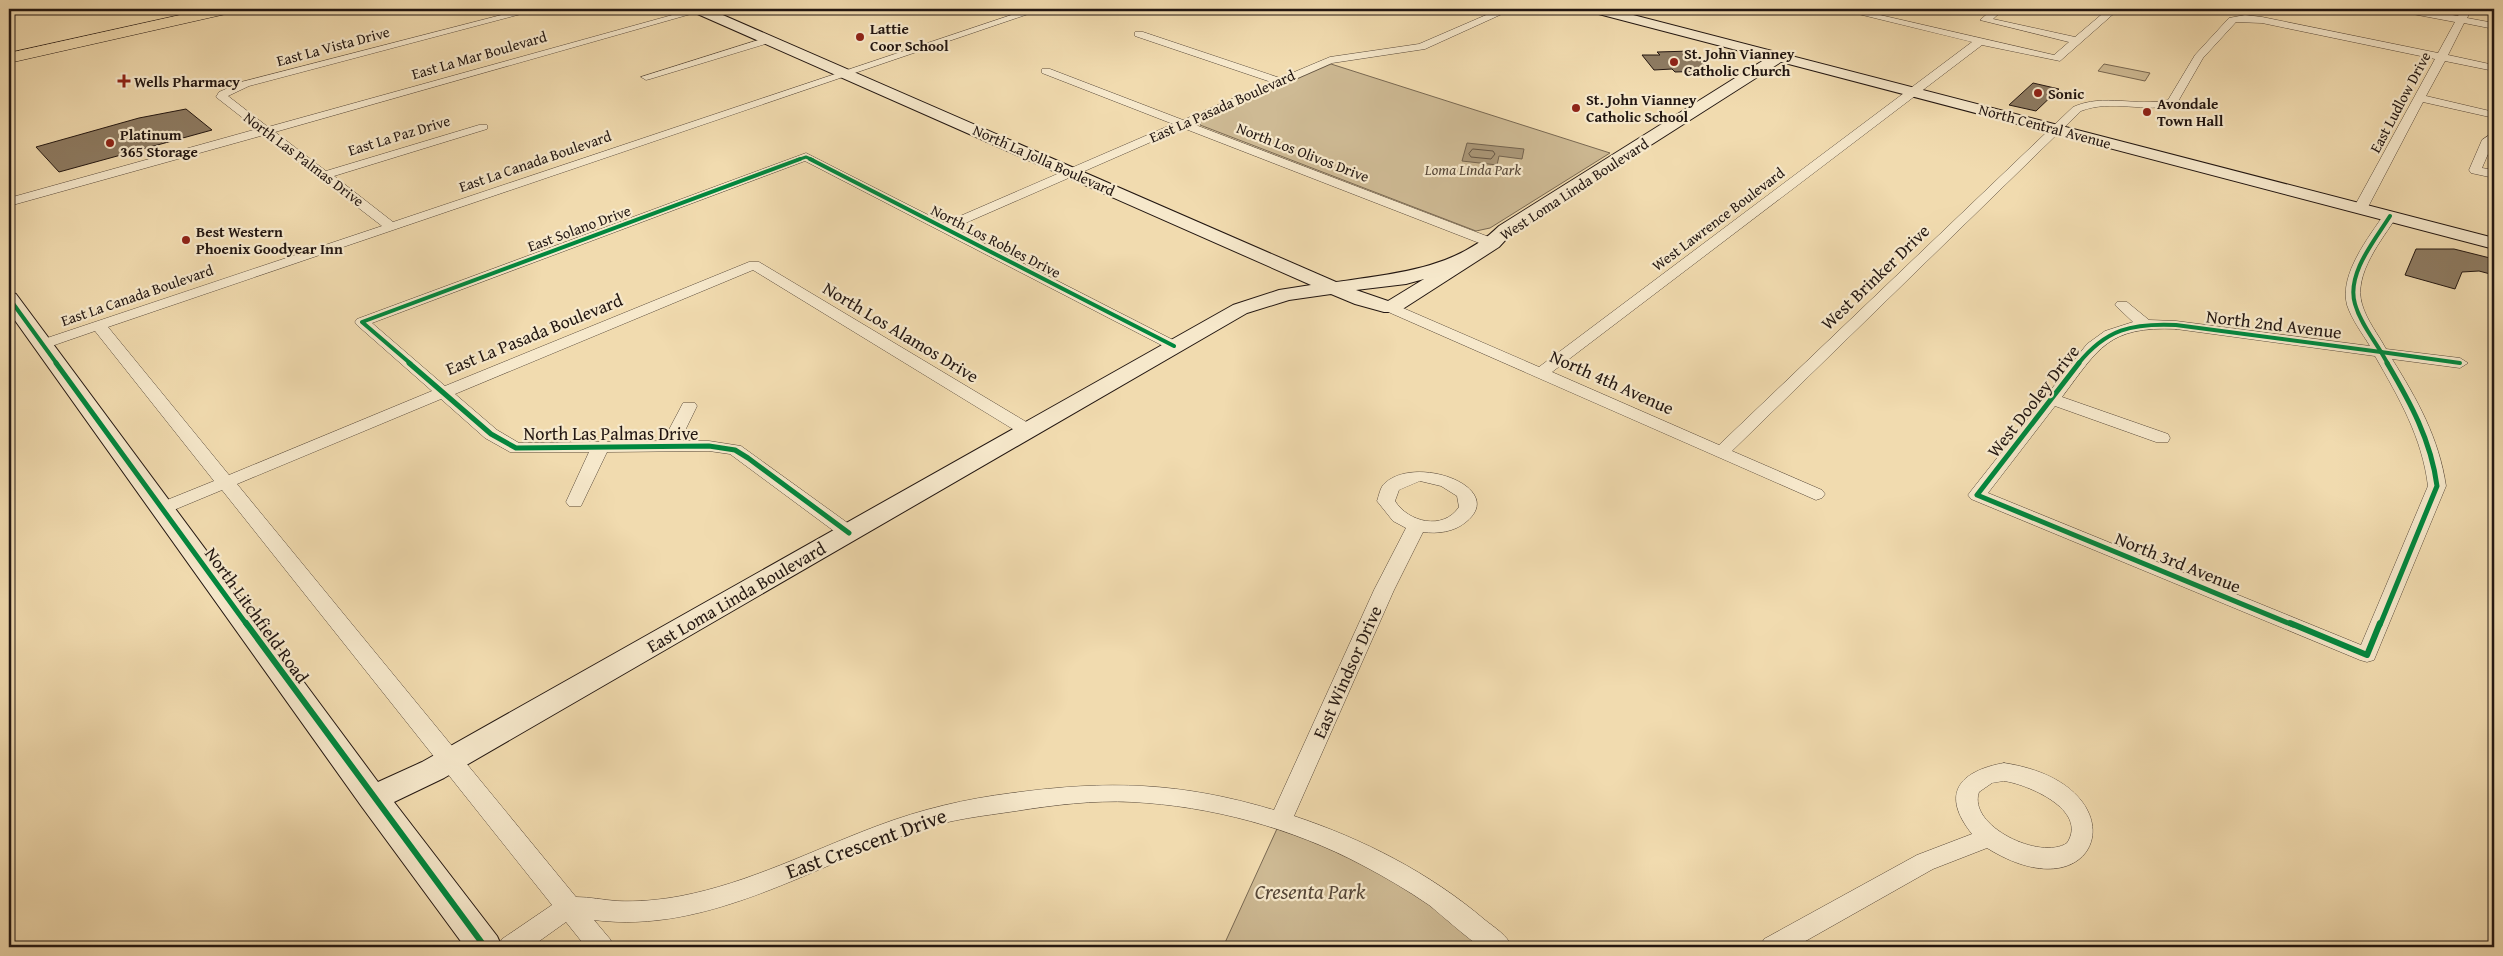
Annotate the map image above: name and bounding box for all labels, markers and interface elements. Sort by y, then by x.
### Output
place label: Lattie Coor School [870,18,949,56]
street label: East La Vista Drive [274,21,392,71]
street label: East La Mar Boulevard [409,26,549,84]
marker: Lattie Coor School [854,31,866,43]
place label: St. John Vianney Catholic Church [1684,43,1795,81]
street label: East Ludlow Drive [2364,48,2436,156]
marker: St. John Vianney Catholic Church [1668,56,1680,68]
street label: East La Pasada Boulevard [1146,64,1298,148]
place label: Wells Pharmacy [134,71,240,92]
marker: Wells Pharmacy [118,75,130,87]
place label: Sonic [2048,83,2084,104]
marker: Sonic [2032,87,2044,99]
place label: St. John Vianney Catholic School [1586,89,1697,127]
place label: Avondale Town Hall [2157,93,2224,131]
street label: North Central Avenue [1976,98,2114,154]
marker: St. John Vianney Catholic School [1570,102,1582,114]
marker: Avondale Town Hall [2141,106,2153,118]
street label: North Las Palmas Drive [239,107,369,211]
street label: East La Paz Drive [345,110,453,160]
street label: North Los Olivos Drive [1234,117,1372,187]
street label: North La Jolla Boulevard [970,119,1118,201]
place label: Platinum 365 Storage [120,124,198,162]
street label: East La Canada Boulevard [456,125,614,197]
street label: West Loma Linda Boulevard [1496,133,1652,245]
marker: Platinum 365 Storage [104,137,116,149]
park label: Loma Linda Park [1424,159,1521,180]
street label: West Lawrence Boulevard [1647,162,1789,276]
street label: North Los Robles Drive [927,199,1065,283]
street label: East Solano Drive [524,200,634,256]
street label: West Brinker Drive [1814,218,1936,336]
place label: Best Western Phoenix Goodyear Inn [196,221,343,259]
marker: Best Western Phoenix Goodyear Inn [180,234,192,246]
street label: East La Canada Boulevard [58,259,216,331]
street label: North Los Alamos Drive [818,275,984,389]
street label: East La Pasada Boulevard [441,286,627,382]
street label: North 2nd Avenue [2205,302,2343,346]
street label: West Dooley Drive [1980,339,2086,463]
street label: North 4th Avenue [1546,343,1678,421]
street label: North Las Palmas Drive [523,420,699,447]
street label: North 3rd Avenue [2111,524,2245,600]
street label: East Loma Linda Boulevard [641,534,831,659]
street label: North Litchfield Road [198,541,316,689]
street label: East Windsor Drive [1306,601,1388,743]
street label: East Crescent Drive [781,799,951,886]
park label: Cresenta Park [1255,876,1366,907]

